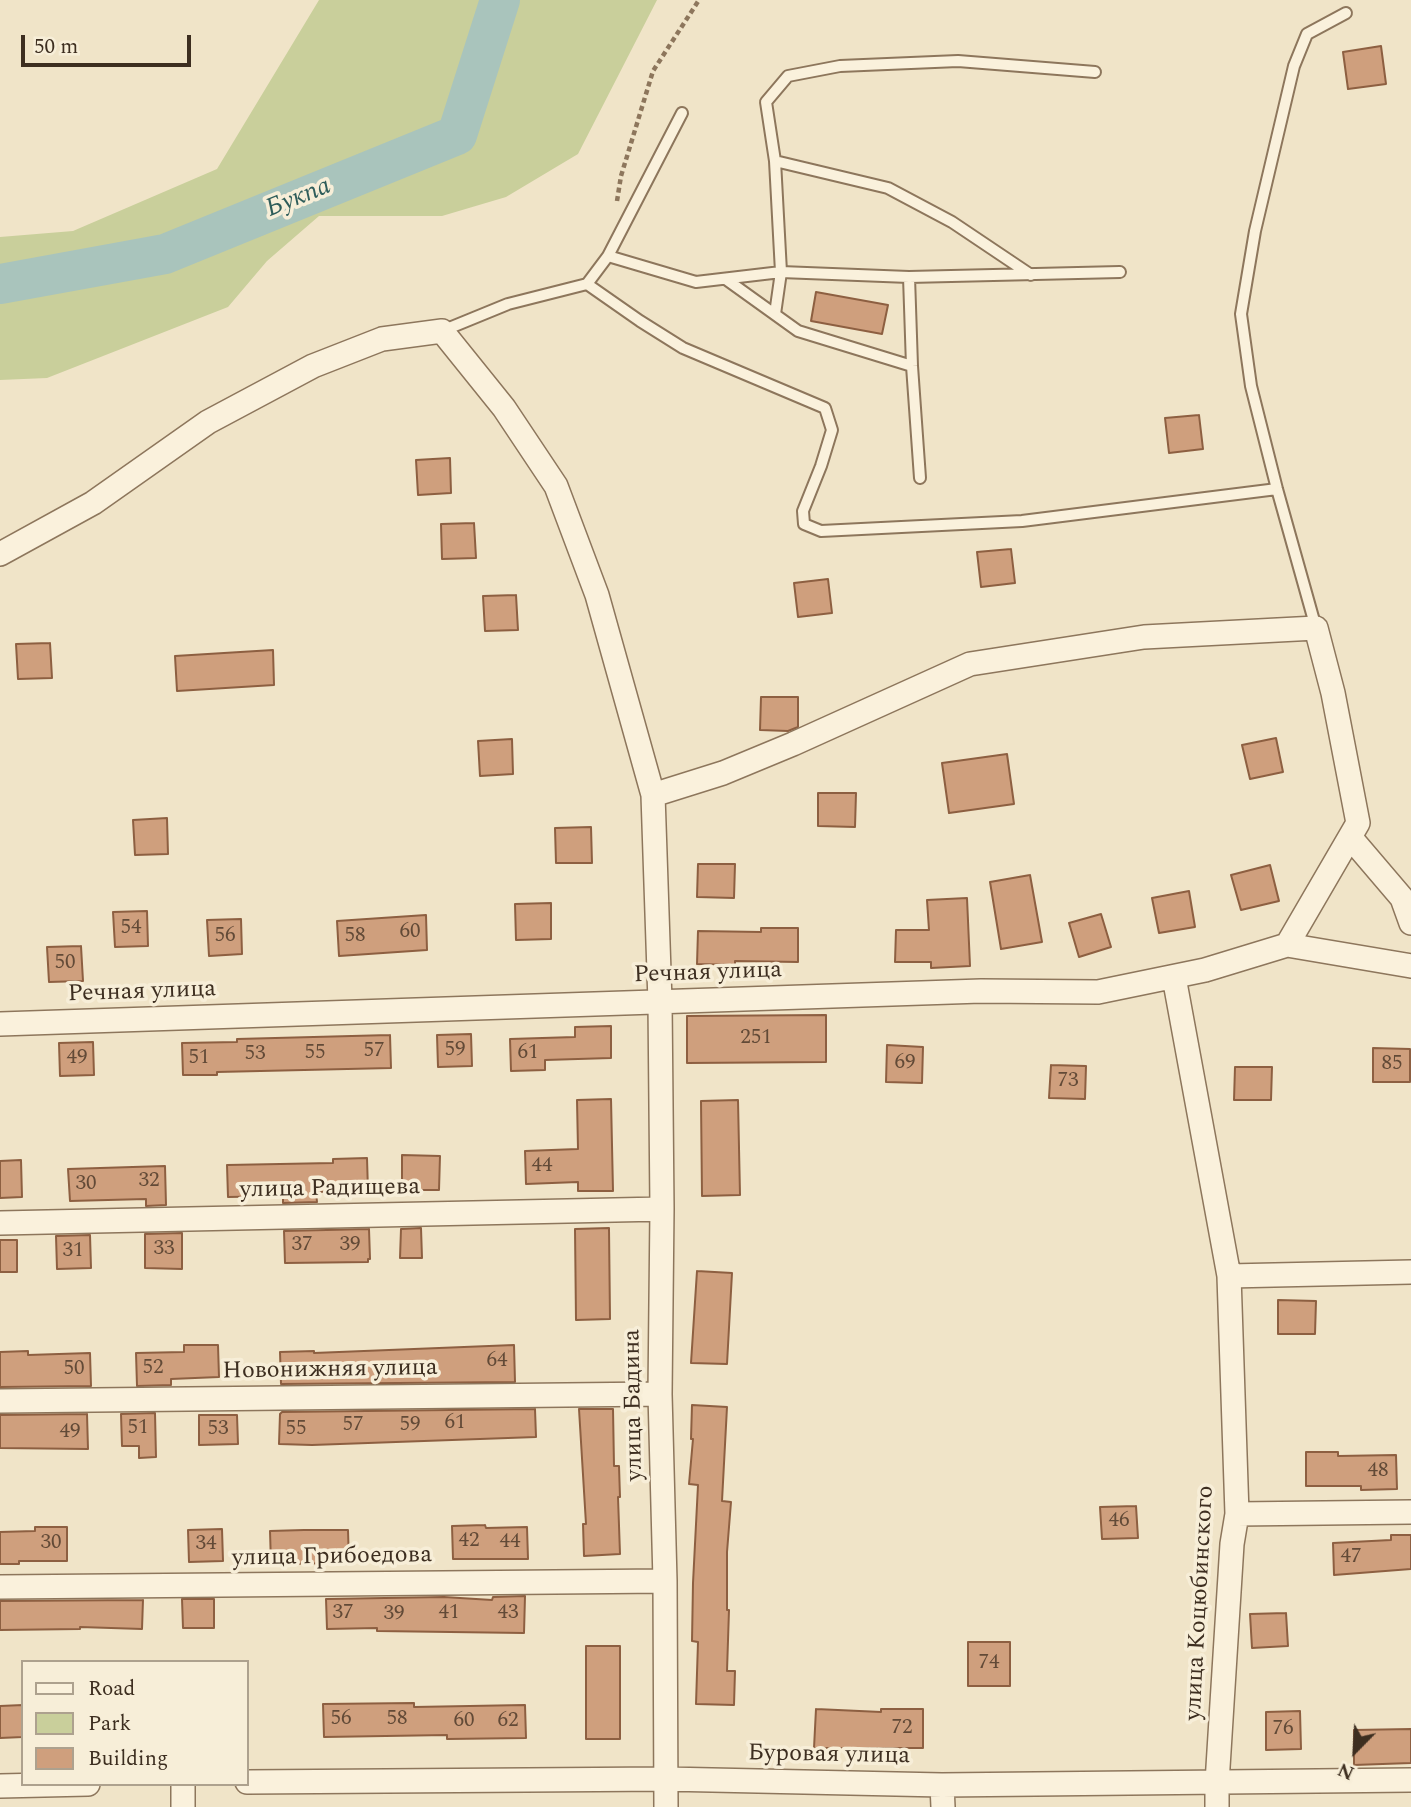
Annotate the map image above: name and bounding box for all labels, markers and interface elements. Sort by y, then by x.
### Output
scale bar [24,21,194,65]
text: 50 m [34,31,78,63]
water label: Букпа [262,172,336,226]
house number: 54 [121,916,141,942]
house number: 60 [400,920,420,946]
house number: 56 [215,924,235,950]
house number: 58 [345,924,365,950]
house number: 50 [55,951,75,977]
street label: Речная улица [633,957,783,991]
street label: Речная улица [67,976,217,1010]
house number: 251 [740,1026,772,1052]
house number: 59 [445,1038,465,1064]
house number: 57 [364,1039,384,1065]
house number: 55 [305,1041,325,1067]
house number: 61 [518,1041,538,1067]
house number: 53 [245,1042,265,1068]
house number: 49 [67,1046,87,1072]
house number: 51 [189,1046,209,1072]
house number: 69 [895,1051,915,1077]
house number: 85 [1382,1052,1402,1078]
house number: 73 [1058,1069,1078,1095]
house number: 44 [532,1154,552,1180]
house number: 32 [139,1169,159,1195]
house number: 30 [76,1172,96,1198]
street label: улица Радищева [239,1174,421,1206]
house number: 37 [292,1233,312,1259]
house number: 39 [340,1233,360,1259]
house number: 33 [154,1237,174,1263]
house number: 31 [63,1239,83,1265]
street label: улица Бадина [619,1329,651,1481]
house number: 64 [487,1349,507,1375]
street label: Новонижняя улица [222,1355,438,1387]
house number: 52 [143,1356,163,1382]
house number: 50 [64,1357,84,1383]
house number: 61 [445,1411,465,1437]
house number: 57 [343,1413,363,1439]
house number: 59 [400,1413,420,1439]
house number: 51 [128,1416,148,1442]
house number: 53 [208,1417,228,1443]
house number: 55 [286,1417,306,1443]
house number: 49 [60,1420,80,1446]
house number: 48 [1368,1459,1388,1485]
street label: улица Коцюбинского [1180,1485,1222,1721]
house number: 46 [1109,1509,1129,1535]
house number: 42 [459,1529,479,1555]
house number: 44 [500,1530,520,1556]
house number: 30 [41,1531,61,1557]
house number: 34 [196,1532,216,1558]
street label: улица Грибоедова [232,1542,432,1574]
house number: 47 [1341,1545,1361,1571]
house number: 37 [333,1601,353,1627]
house number: 41 [439,1601,459,1627]
house number: 43 [498,1601,518,1627]
house number: 39 [384,1602,404,1628]
house number: 74 [979,1651,999,1677]
legend [21,1660,248,1786]
text: Road [88,1673,135,1705]
house number: 56 [331,1707,351,1733]
house number: 58 [387,1707,407,1733]
text: Park [88,1708,131,1740]
house number: 60 [454,1709,474,1735]
house number: 62 [498,1709,518,1735]
house number: 72 [892,1716,912,1742]
north arrow [1320,1716,1390,1786]
house number: 76 [1273,1717,1293,1743]
street label: Буровая улица [748,1740,910,1772]
text: Building [88,1743,168,1775]
text: N [1333,1754,1359,1787]

